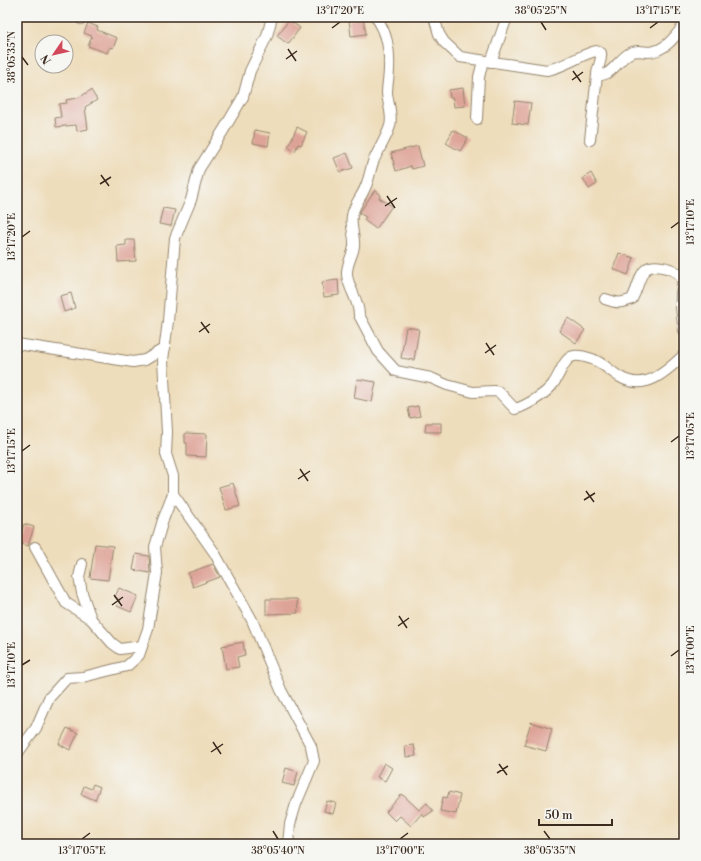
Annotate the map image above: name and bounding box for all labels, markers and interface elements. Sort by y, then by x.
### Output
text: 13°17'20"E [316,5,364,17]
text: 38°05'25"N [515,5,568,17]
text: 13°17'15"E [635,5,681,17]
text: 38°05'35"N [6,30,18,83]
north arrow [34,34,74,74]
text: N [38,51,55,67]
text: 13°17'10"E [685,199,697,245]
text: 13°17'20"E [6,213,18,261]
text: 13°17'05"E [685,412,697,460]
text: 13°17'15"E [6,428,18,474]
text: 13°17'00"E [685,626,697,674]
text: 13°17'10"E [6,642,18,688]
scale bar [539,801,612,827]
text: 50 m [545,808,573,823]
text: 13°17'05"E [58,845,106,857]
text: 38°05'40"N [251,845,305,857]
text: 13°17'00"E [376,845,424,857]
text: 38°05'35"N [524,845,577,857]

